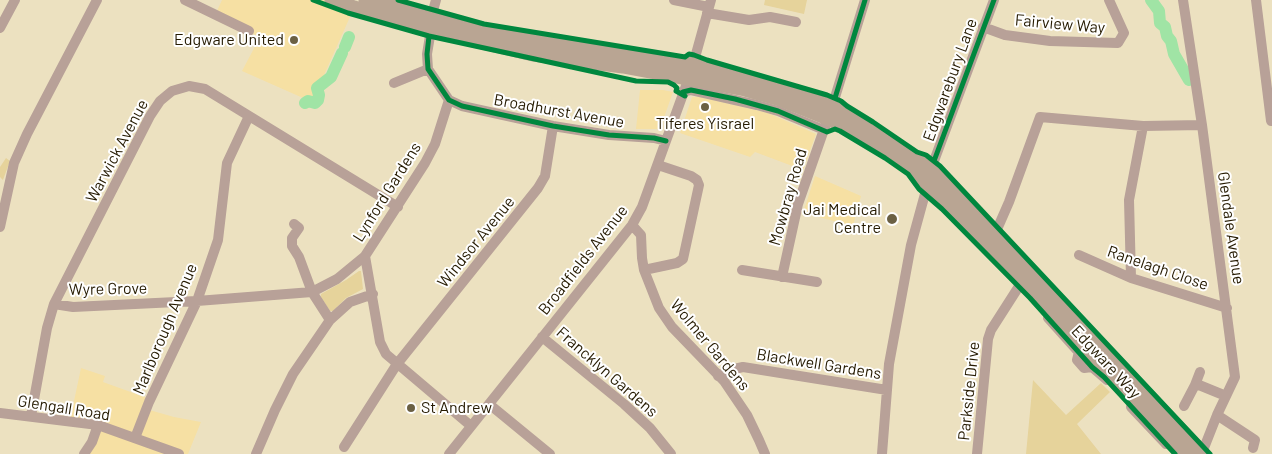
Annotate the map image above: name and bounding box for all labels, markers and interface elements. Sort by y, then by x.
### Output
street label: Fairview Way [1014,10,1106,38]
street label: Edgwarebury Lane [919,16,981,144]
place label: Edgware United [174,30,284,50]
marker: Edgware United [288,34,300,46]
street label: Broadhurst Avenue [492,90,626,132]
street label: Warwick Avenue [82,96,152,206]
marker: Tiferes Yisrael [699,101,711,113]
place label: Tiferes Yisrael [656,114,754,134]
street label: Lynford Gardens [349,139,425,245]
street label: Mowbray Road [765,146,811,248]
street label: Glendale Avenue [1214,170,1248,286]
street label: Windsor Avenue [433,193,519,291]
place label: Jai Medical Centre [803,200,881,238]
street label: Broadfields Avenue [534,201,632,319]
marker: Jai Medical Centre [885,212,899,226]
street label: Ranelagh Close [1105,242,1211,294]
street label: Marlborough Avenue [129,260,201,398]
street label: Wyre Grove [69,279,147,299]
street label: Wolmer Gardens [666,295,754,395]
street label: Edgware Way [1067,322,1145,402]
street label: Francklyn Gardens [552,323,662,421]
street label: Parkside Drive [954,341,984,441]
street label: Blackwell Gardens [755,345,883,383]
street label: Glengall Road [16,391,112,425]
place label: St Andrew [421,398,492,418]
marker: St Andrew [405,402,417,414]

